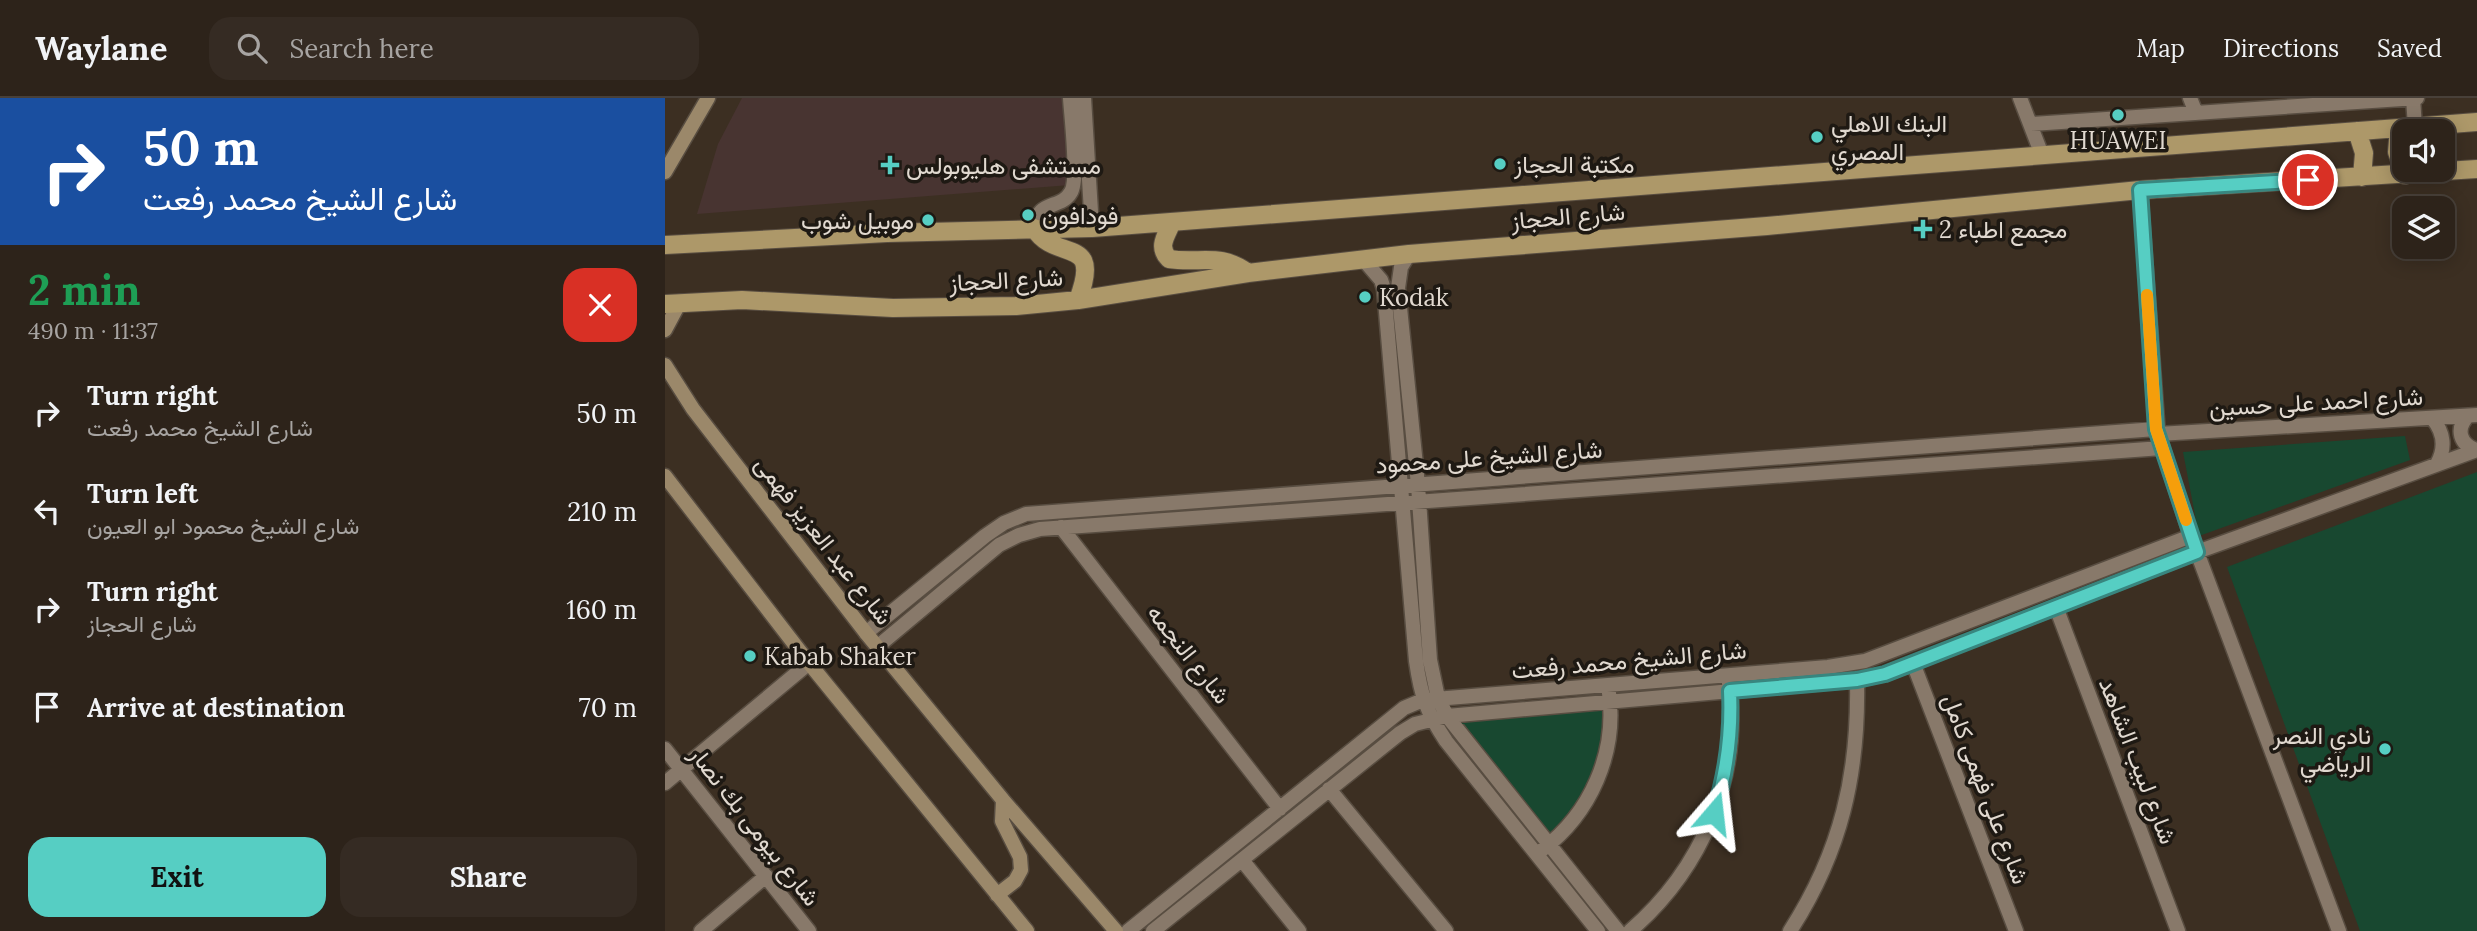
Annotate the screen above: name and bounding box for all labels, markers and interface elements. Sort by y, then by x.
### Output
search box [209,17,699,80]
text: Waylane [35,27,167,69]
icon: search [233,29,271,67]
text: Search here [289,32,434,65]
text: Map [2136,33,2185,64]
text: Directions [2223,33,2339,64]
text: Saved [2377,33,2442,64]
marker: HUAWEI [2110,107,2126,123]
place label: البنك الاهلي المصري [1831,108,1947,171]
text: 50 m [143,116,259,178]
map controls [2392,119,2455,259]
button: sound [2392,119,2455,182]
place label: HUAWEI [2070,125,2166,156]
icon: right [28,126,119,217]
marker: البنك الاهلي المصري [1809,129,1825,145]
place label: مكتبة الحجاز [1513,149,1634,180]
place label: مستشفى هليوبولس [906,150,1101,181]
pin [2278,150,2338,210]
marker: مستشفى هليوبولس [880,155,900,175]
marker: مكتبة الحجاز [1492,156,1508,172]
icon: arrive [2289,161,2327,199]
text: شارع الشيخ محمد رفعت [143,178,457,219]
street label: شارع الحجاز [1509,196,1626,238]
button: layers [2392,196,2455,259]
place label: فودافون [1042,200,1119,231]
place label: موبيل شوب [801,205,914,236]
marker: فودافون [1020,207,1036,223]
marker: موبيل شوب [920,212,936,228]
place label: مجمع اطباء 2 [1939,214,2067,247]
marker: مجمع اطباء 2 [1913,219,1933,239]
street label: شارع الحجاز [947,262,1064,300]
text: 2 min [28,263,141,317]
button: close [563,268,637,342]
place label: Kodak [1379,282,1449,313]
marker: Kodak [1357,289,1373,305]
text: 490 m · 11:37 [28,316,158,345]
text: Turn right [87,379,218,412]
street label: شارع احمد على حسين [2208,381,2424,424]
icon: right [28,394,66,432]
text: 50 m [577,397,637,430]
text: شارع الشيخ محمد رفعت [87,413,313,442]
street label: شارع الشيخ على محمود [1375,434,1604,482]
street label: شارع عبد العزيز فهمى [747,449,900,632]
text: Turn left [87,477,198,510]
icon: left [28,492,66,530]
text: 210 m [567,495,637,528]
text: شارع الشيخ محمود ابو العيون [87,511,359,540]
text: Turn right [87,575,218,608]
icon: right [28,590,66,628]
text: 160 m [566,593,637,626]
street label: شارع النجمه [1140,598,1237,711]
text: شارع الحجاز [87,609,197,638]
street label: شارع الشيخ محمد رفعت [1510,634,1748,688]
place label: Kabab Shaker [764,641,917,672]
marker: Kabab Shaker [742,648,758,664]
street label: شارع لبيب الشاهد [2091,673,2184,849]
icon: arrive [28,688,66,726]
street label: شارع على فهمى كامل [1935,689,2037,889]
text: Arrive at destination [87,691,345,724]
text: 70 m [579,691,637,724]
place label: نادي النصر الرياضي [2272,720,2371,783]
street label: شارع بيومى بك نصار [681,739,827,913]
marker: نادي النصر الرياضي [2377,741,2393,757]
position arrow [1677,776,1751,850]
button: Exit [28,837,326,917]
button: Share [340,837,637,917]

